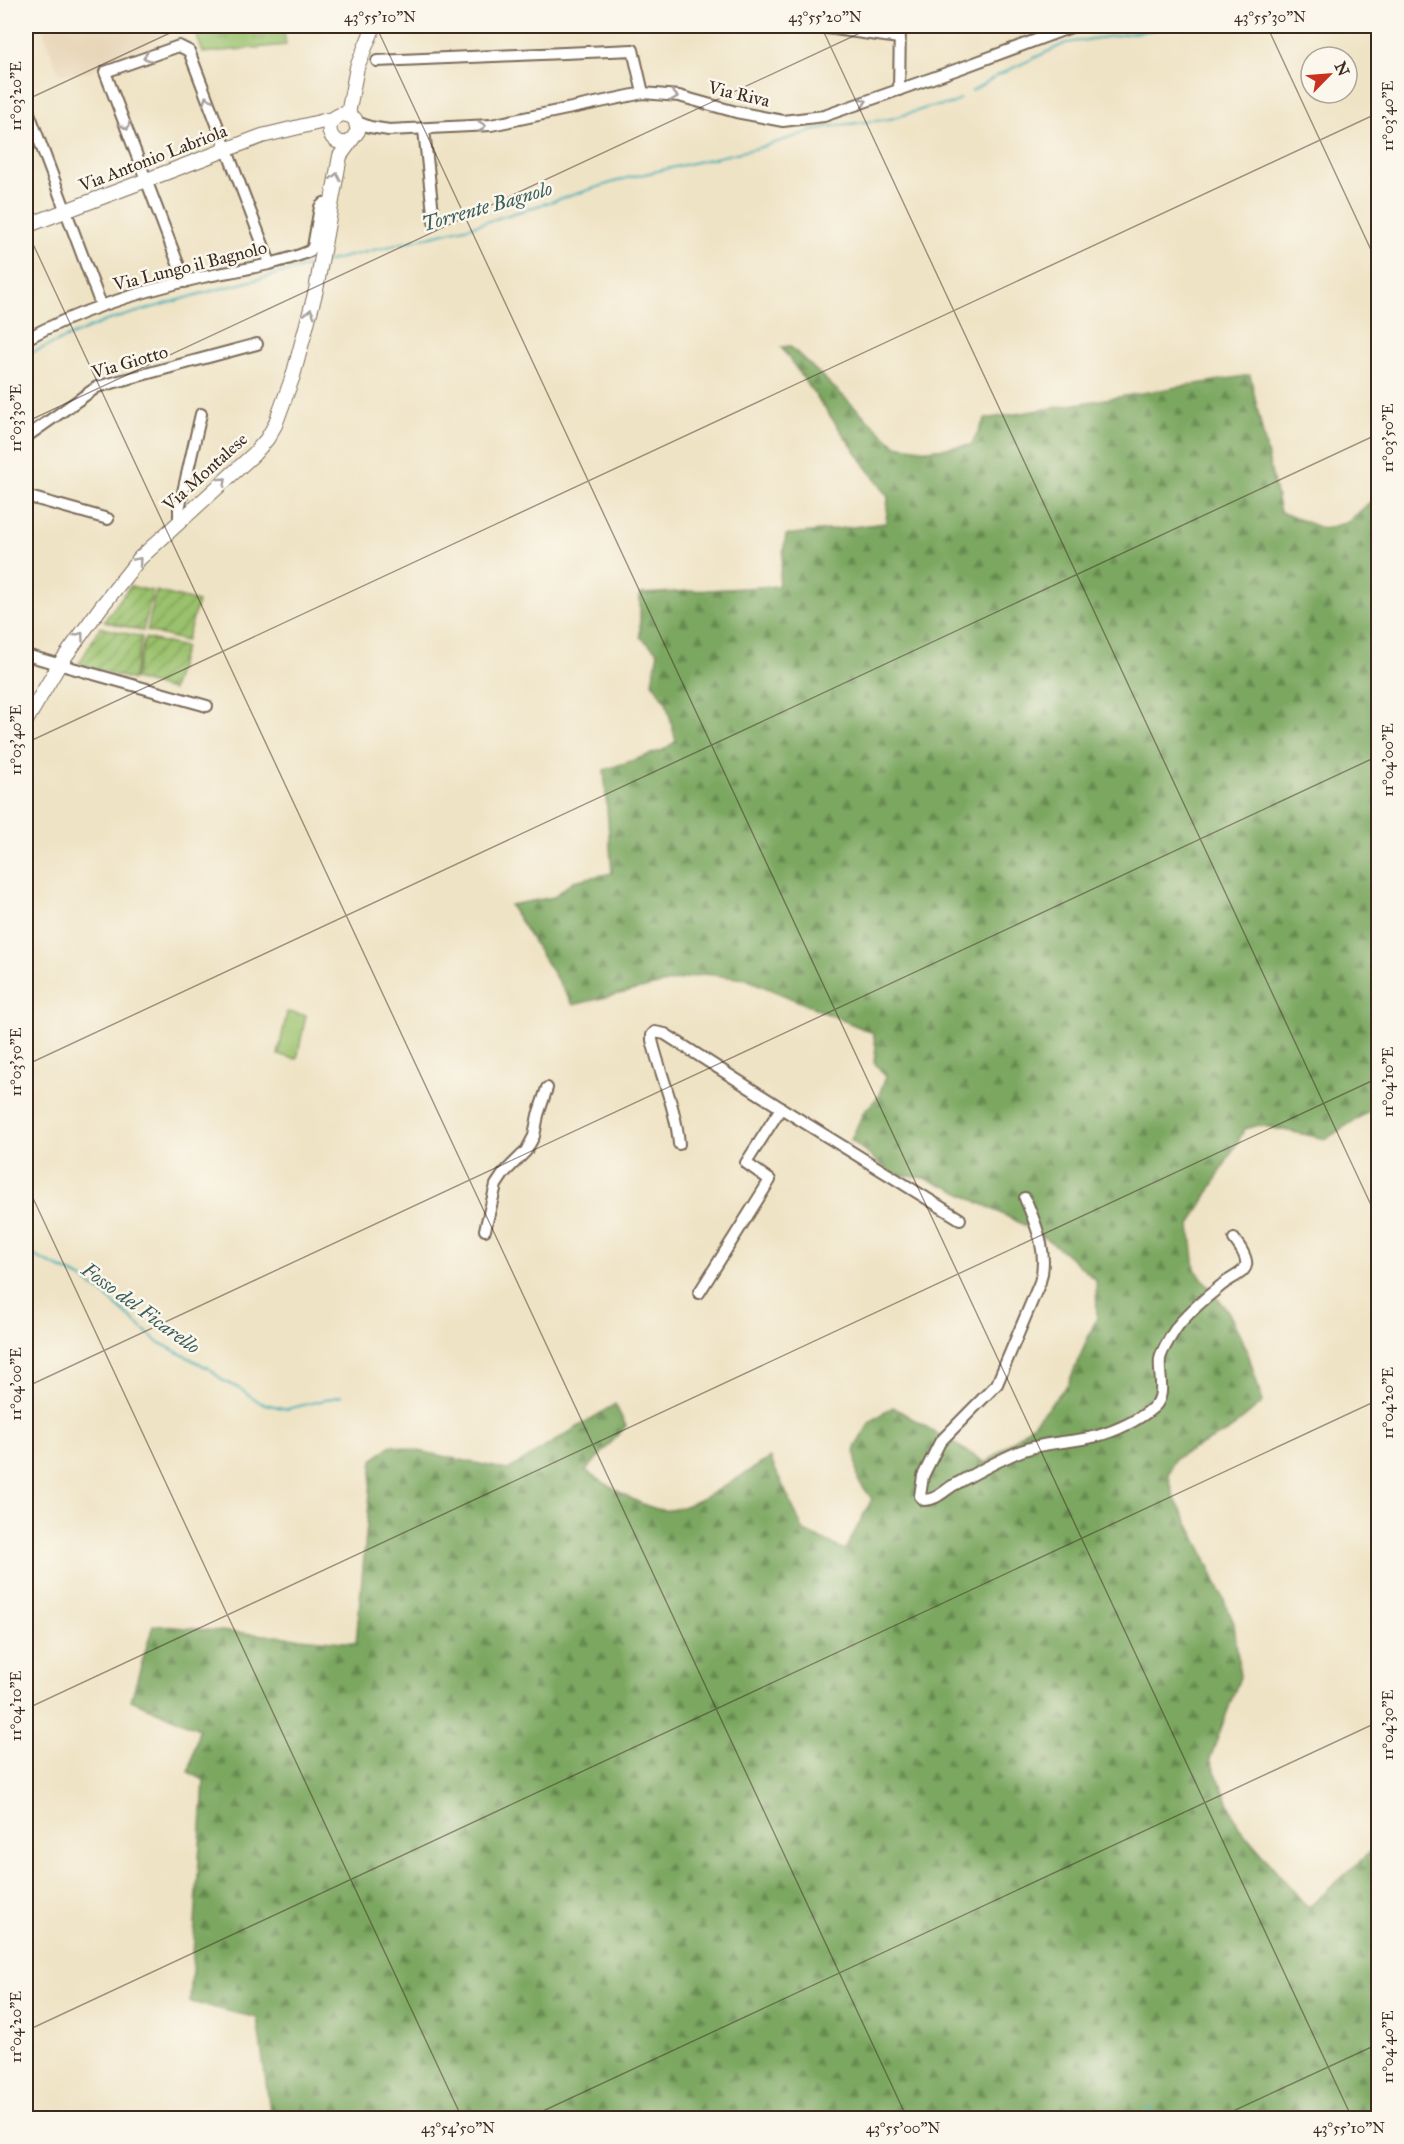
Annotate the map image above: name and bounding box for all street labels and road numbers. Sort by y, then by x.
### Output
street label: Via Riva [705,76,772,112]
street label: Via Antonio Labriola [75,120,230,197]
street label: Via Lungo il Bagnolo [110,236,269,297]
street label: Via Giotto [88,341,171,384]
street label: Via Montalese [157,428,252,516]

